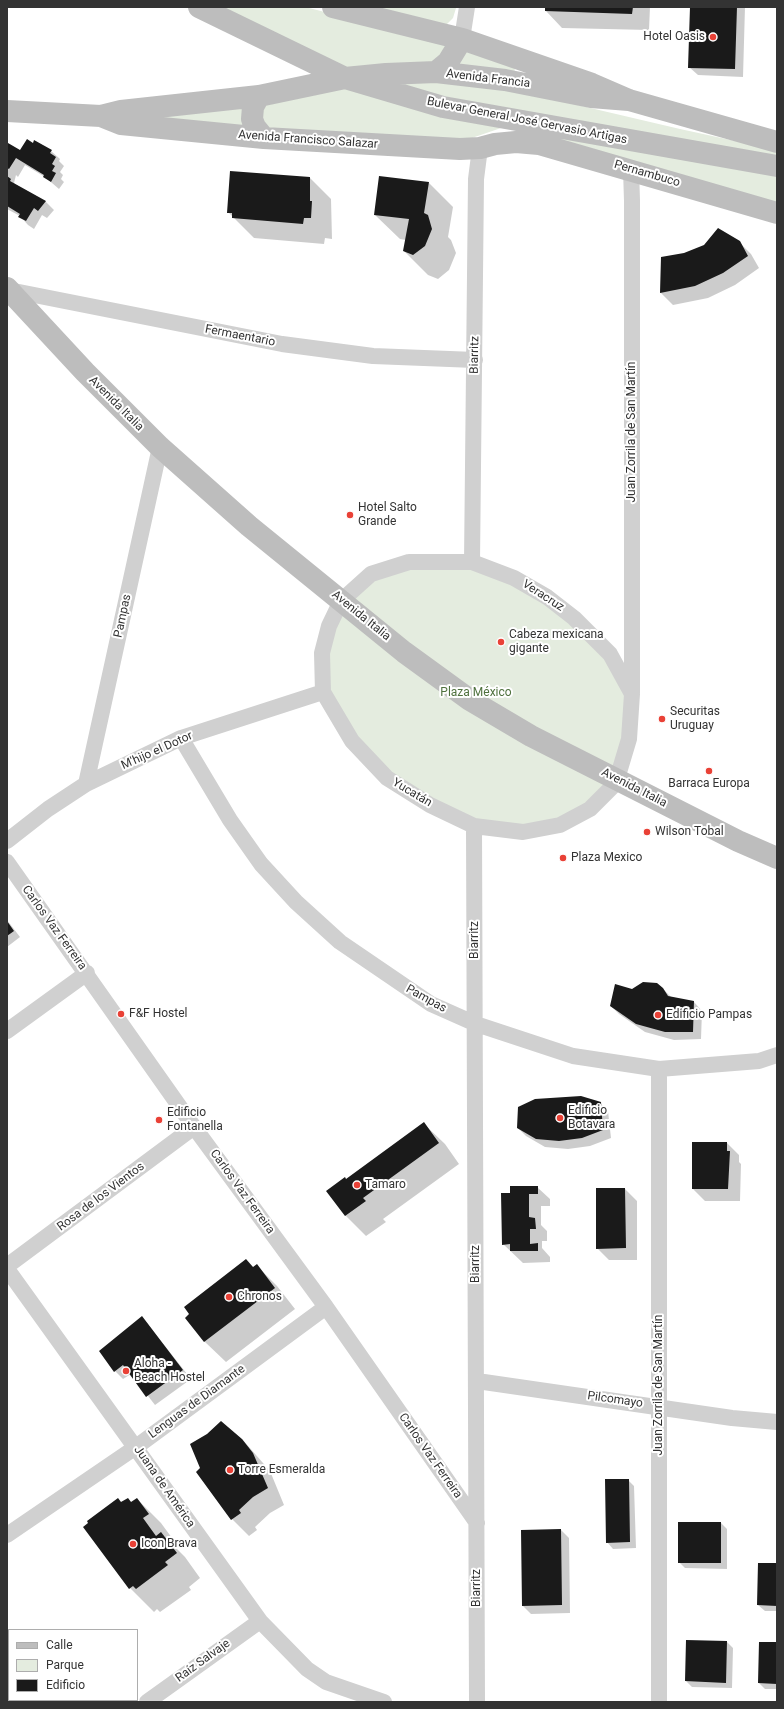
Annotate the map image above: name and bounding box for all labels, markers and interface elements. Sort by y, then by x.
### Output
place label: Hotel Oasis [643,30,705,44]
marker: Hotel Oasis [708,32,718,42]
street label: Avenida Francia [445,67,531,91]
street label: Bulevar General José Gervasio Artigas [426,94,628,148]
street label: Avenida Francisco Salazar [238,128,378,152]
street label: Pernambuco [612,158,682,190]
street label: Fermaentario [204,322,276,350]
street label: Biarritz [467,336,483,374]
street label: Juan Zorrila de San Martín [625,362,639,502]
street label: Avenida Italia [86,374,146,434]
place label: Hotel Salto Grande [358,501,417,529]
marker: Hotel Salto Grande [345,510,355,520]
street label: Veracruz [519,577,567,615]
street label: Avenida Italia [329,588,393,644]
street label: Pampas [111,593,135,639]
place label: Cabeza mexicana gigante [509,628,604,656]
marker: Cabeza mexicana gigante [496,637,506,647]
park label: Plaza México [440,686,512,700]
place label: Securitas Uruguay [670,705,720,733]
marker: Securitas Uruguay [657,714,667,724]
street label: M'hijo el Dotor [119,729,195,773]
street label: Avenida Italia [599,765,669,811]
marker: Barraca Europa [704,766,714,776]
street label: Yucatán [390,776,434,810]
place label: Barraca Europa [668,777,750,791]
place label: Wilson Tobal [655,825,724,839]
marker: Wilson Tobal [642,827,652,837]
place label: Plaza Mexico [571,851,642,865]
marker: Plaza Mexico [558,853,568,863]
street label: Carlos Vaz Ferreira [19,883,89,973]
street label: Biarritz [468,921,482,959]
street label: Pampas [403,982,449,1016]
place label: F&F Hostel [129,1007,188,1021]
place label: Edificio Pampas [666,1008,752,1022]
marker: F&F Hostel [116,1009,126,1019]
marker: Edificio Pampas [653,1010,663,1020]
place label: Edificio Botavara [568,1104,615,1132]
place label: Edificio Fontanella [167,1106,223,1134]
marker: Edificio Botavara [555,1113,565,1123]
marker: Edificio Fontanella [154,1115,164,1125]
street label: Carlos Vaz Ferreira [207,1147,277,1237]
street label: Rosa de los Vientos [55,1160,147,1234]
place label: Tamaro [365,1178,406,1192]
marker: Tamaro [352,1180,362,1190]
street label: Biarritz [469,1245,483,1283]
place label: Chronos [237,1290,282,1304]
marker: Chronos [224,1292,234,1302]
street label: Juan Zorrila de San Martín [652,1314,666,1456]
place label: Aloha - Beach Hostel [134,1357,205,1385]
street label: Lenguas de Diamante [146,1362,248,1442]
marker: Aloha - Beach Hostel [121,1366,131,1376]
street label: Pilcomayo [586,1389,644,1411]
street label: Carlos Vaz Ferreira [395,1411,465,1501]
street label: Juana de América [130,1443,198,1531]
place label: Torre Esmeralda [238,1463,325,1477]
marker: Torre Esmeralda [225,1465,235,1475]
place label: Icon Brava [141,1537,197,1551]
marker: Icon Brava [128,1539,138,1549]
street label: Biarritz [470,1569,484,1607]
legend [8,1629,138,1701]
street label: Raíz Salvaje [173,1636,233,1686]
text: Calle [46,1638,73,1652]
text: Parque [46,1658,84,1672]
text: Edificio [46,1678,85,1692]

